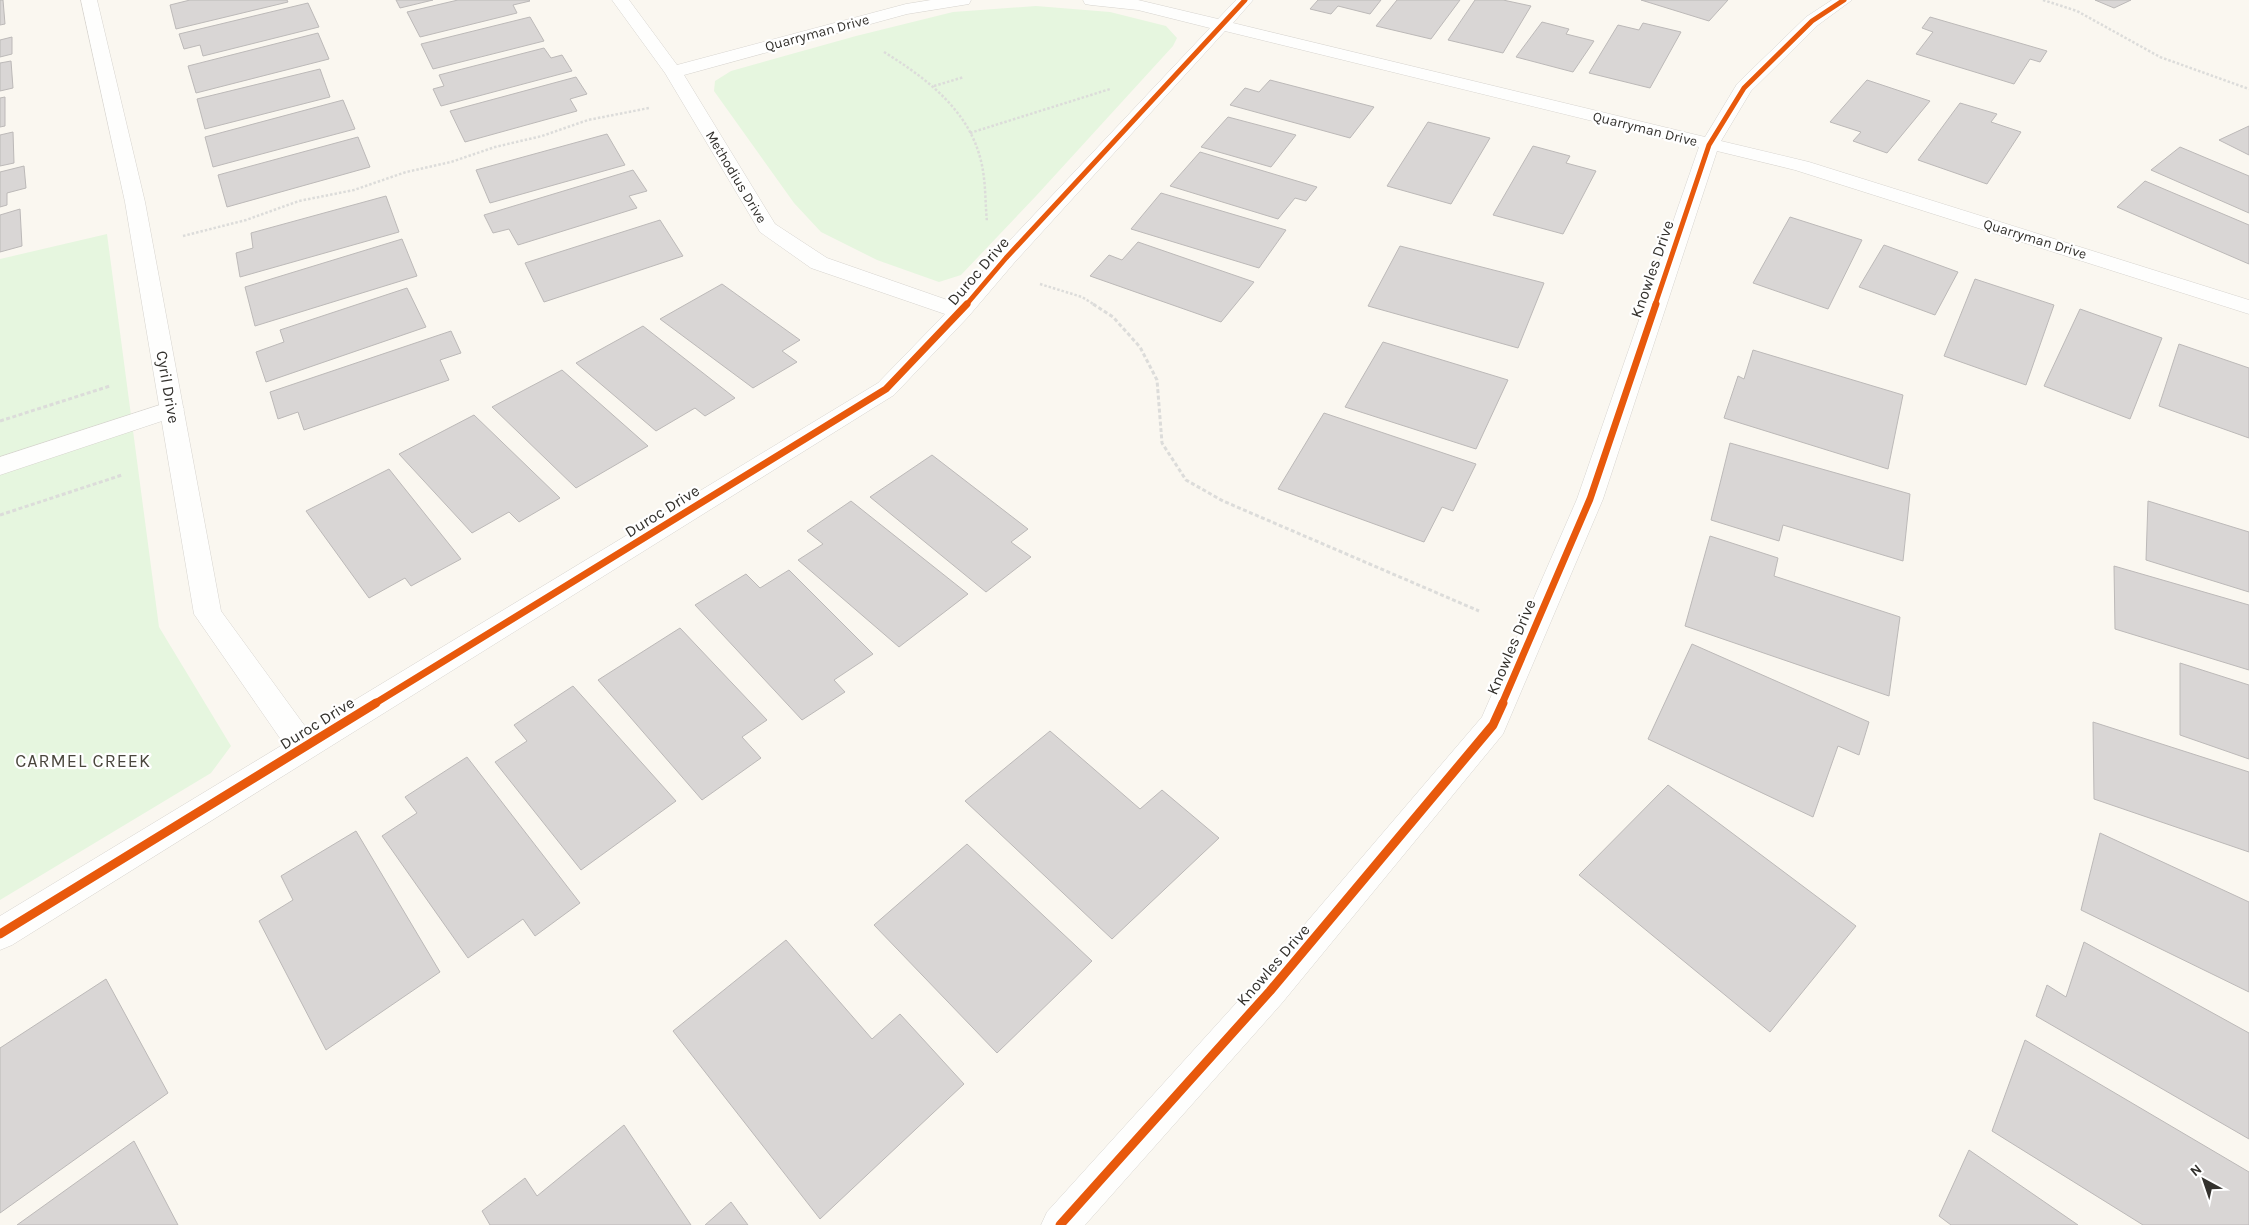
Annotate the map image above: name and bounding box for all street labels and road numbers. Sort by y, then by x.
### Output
street label: Quarryman Drive [763,11,871,55]
street label: Quarryman Drive [1591,108,1699,150]
street label: Methodius Drive [702,128,770,226]
street label: Quarryman Drive [1981,215,2089,263]
street label: Knowles Drive [1626,218,1678,320]
street label: Duroc Drive [943,233,1013,309]
street label: Cyril Drive [152,349,184,425]
street label: Duroc Drive [621,481,703,541]
street label: Knowles Drive [1482,596,1540,698]
street label: Duroc Drive [276,693,358,753]
street label: Knowles Drive [1232,920,1314,1010]

